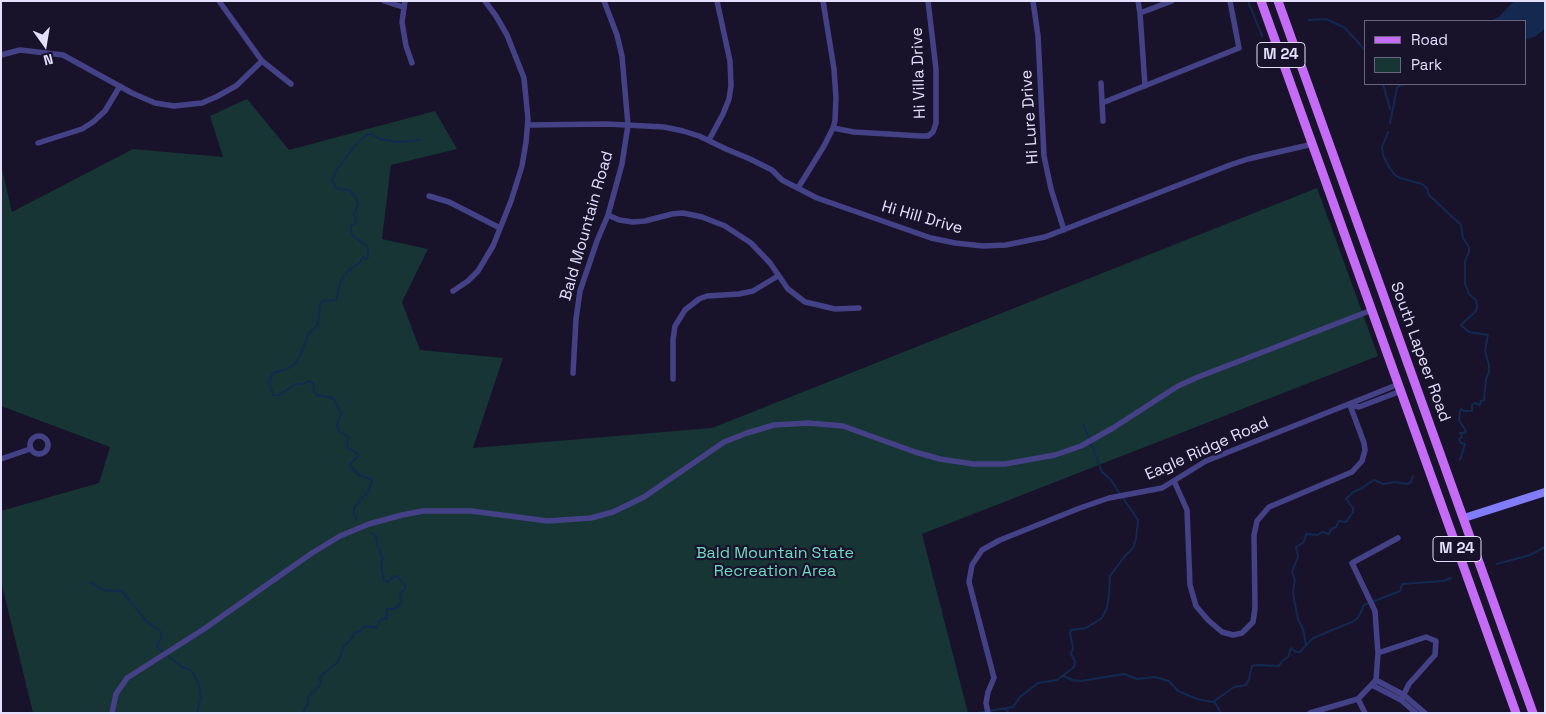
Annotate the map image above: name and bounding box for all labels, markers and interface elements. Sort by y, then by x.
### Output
north arrow [20,20,70,70]
legend [1364,20,1526,85]
street label: Hi Villa Drive [908,27,930,119]
text: Road [1411,30,1448,49]
road number: M 24 [1257,42,1305,68]
text: N [42,50,55,69]
text: Park [1411,55,1442,74]
street label: Hi Lure Drive [1017,69,1043,165]
street label: Bald Mountain Road [556,149,618,303]
street label: Hi Hill Drive [879,197,965,239]
street label: South Lapeer Road [1386,279,1454,425]
street label: Eagle Ridge Road [1142,413,1272,485]
road number: M 24 [1433,536,1481,562]
park label: Bald Mountain State Recreation Area [696,544,854,582]

